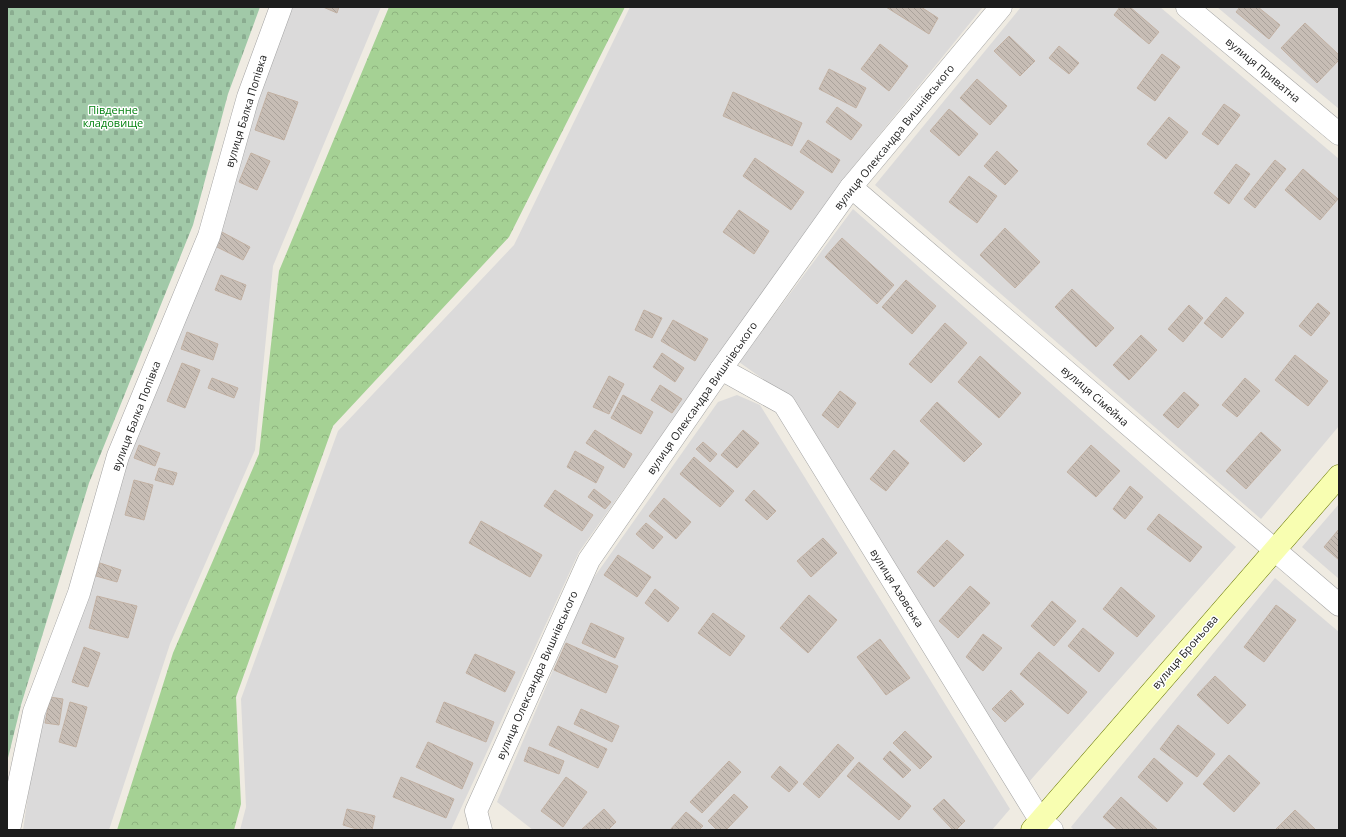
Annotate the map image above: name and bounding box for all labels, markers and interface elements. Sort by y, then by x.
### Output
street label: вулиця Приватна [1223,34,1304,105]
street label: вулиця Балка Попівка [221,53,270,169]
street label: вулиця Олександра Вишнівського [830,60,957,213]
park label: Південне кладовище [83,102,143,130]
street label: вулиця Олександра Вишнівського [643,318,761,477]
street label: вулиця Балка Попівка [108,358,164,473]
street label: вулиця Сімейна [1058,362,1132,429]
street label: вулиця Азовська [867,546,928,630]
street label: вулиця Олександра Вишнівського [492,588,581,762]
street label: вулиця Броньова [1148,611,1221,692]

